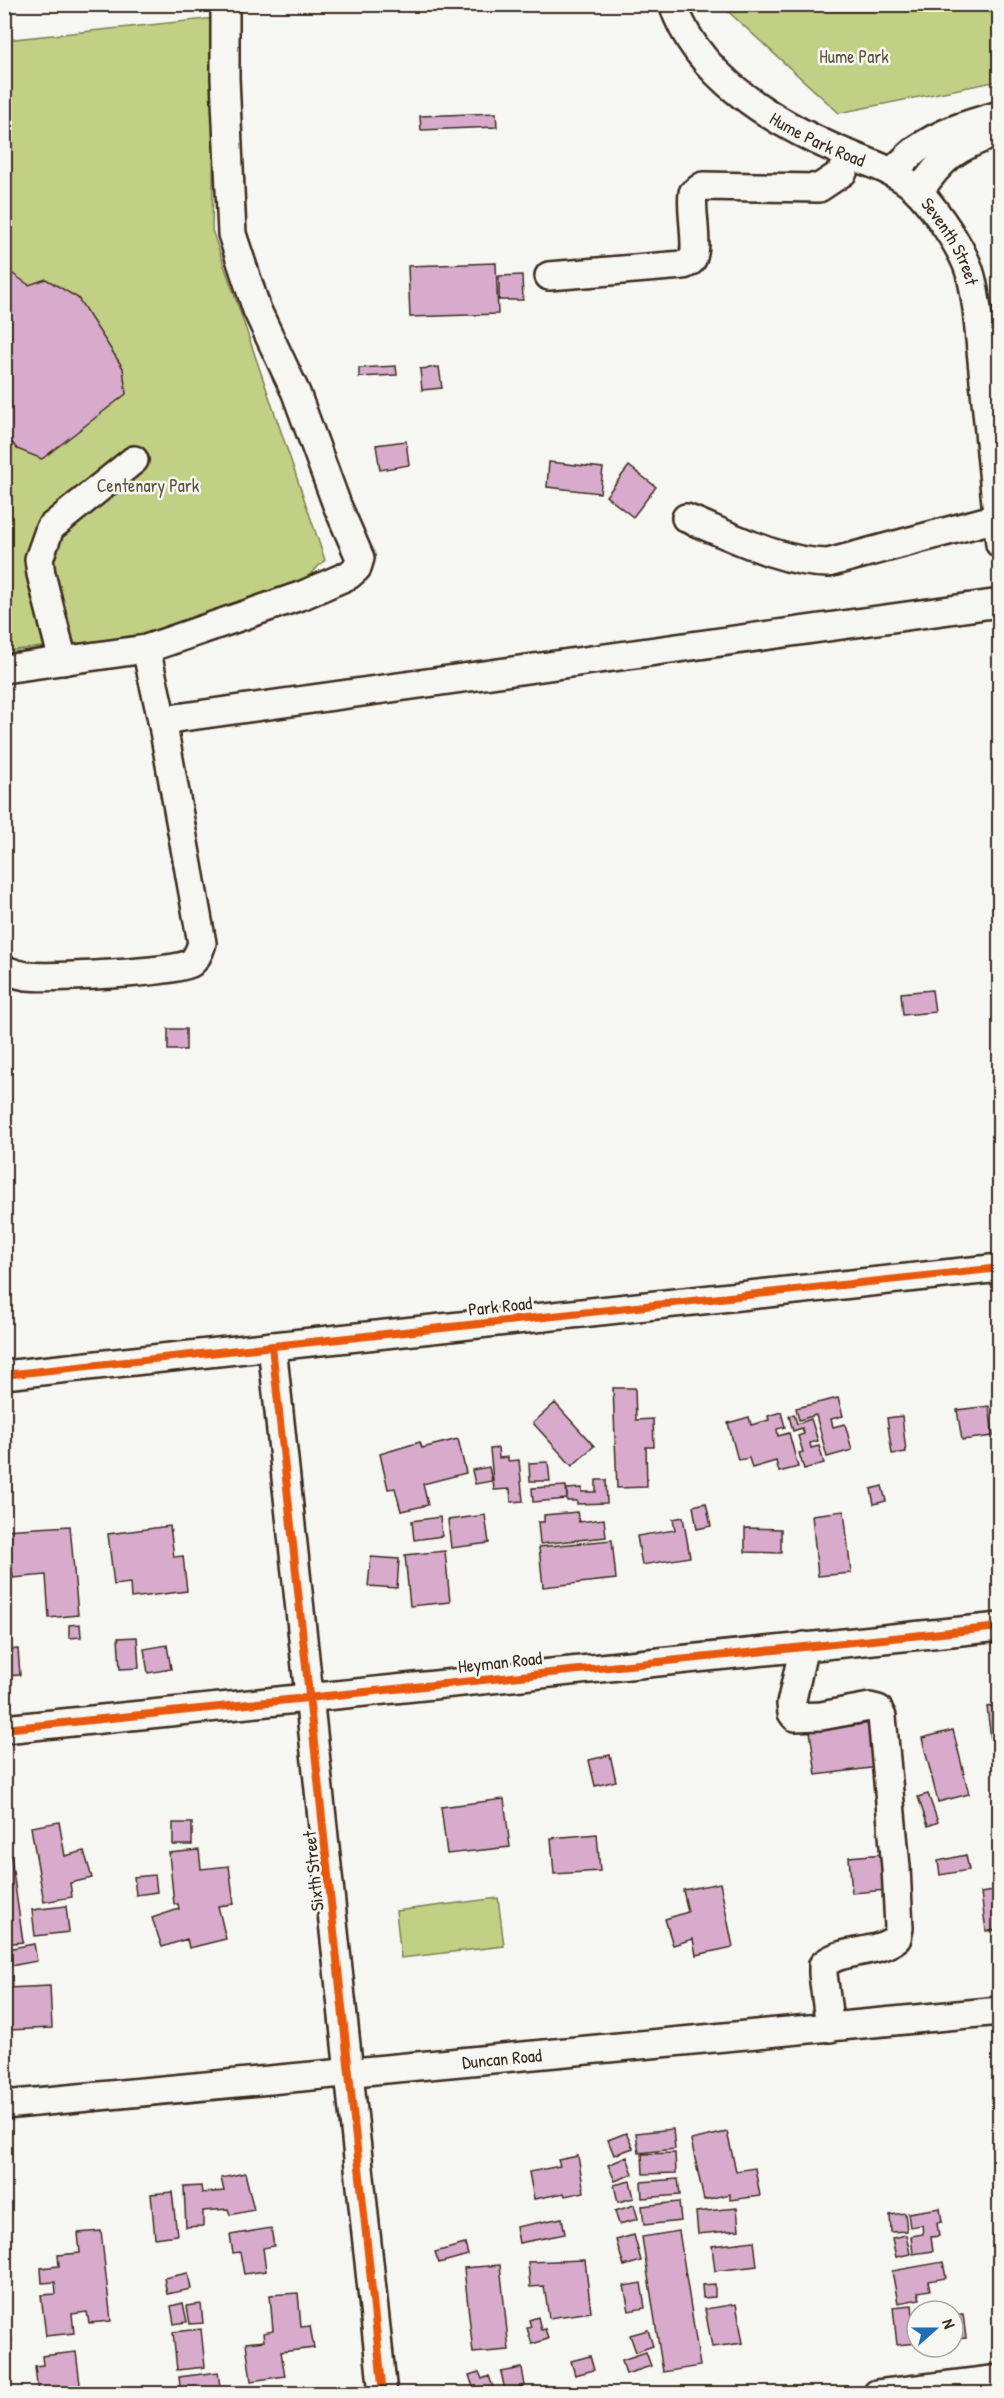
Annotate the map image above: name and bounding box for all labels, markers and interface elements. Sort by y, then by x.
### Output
park label: Hume Park [819,44,889,69]
street label: Hume Park Road [765,105,869,172]
street label: Seventh Street [916,192,985,288]
park label: Centenary Park [97,473,200,498]
street label: Park Road [467,1290,533,1322]
street label: Heyman Road [457,1645,543,1679]
street label: Sixth Street [296,1829,330,1912]
street label: Duncan Road [461,2042,543,2074]
north arrow [905,2299,965,2359]
text: N [937,2316,961,2332]

